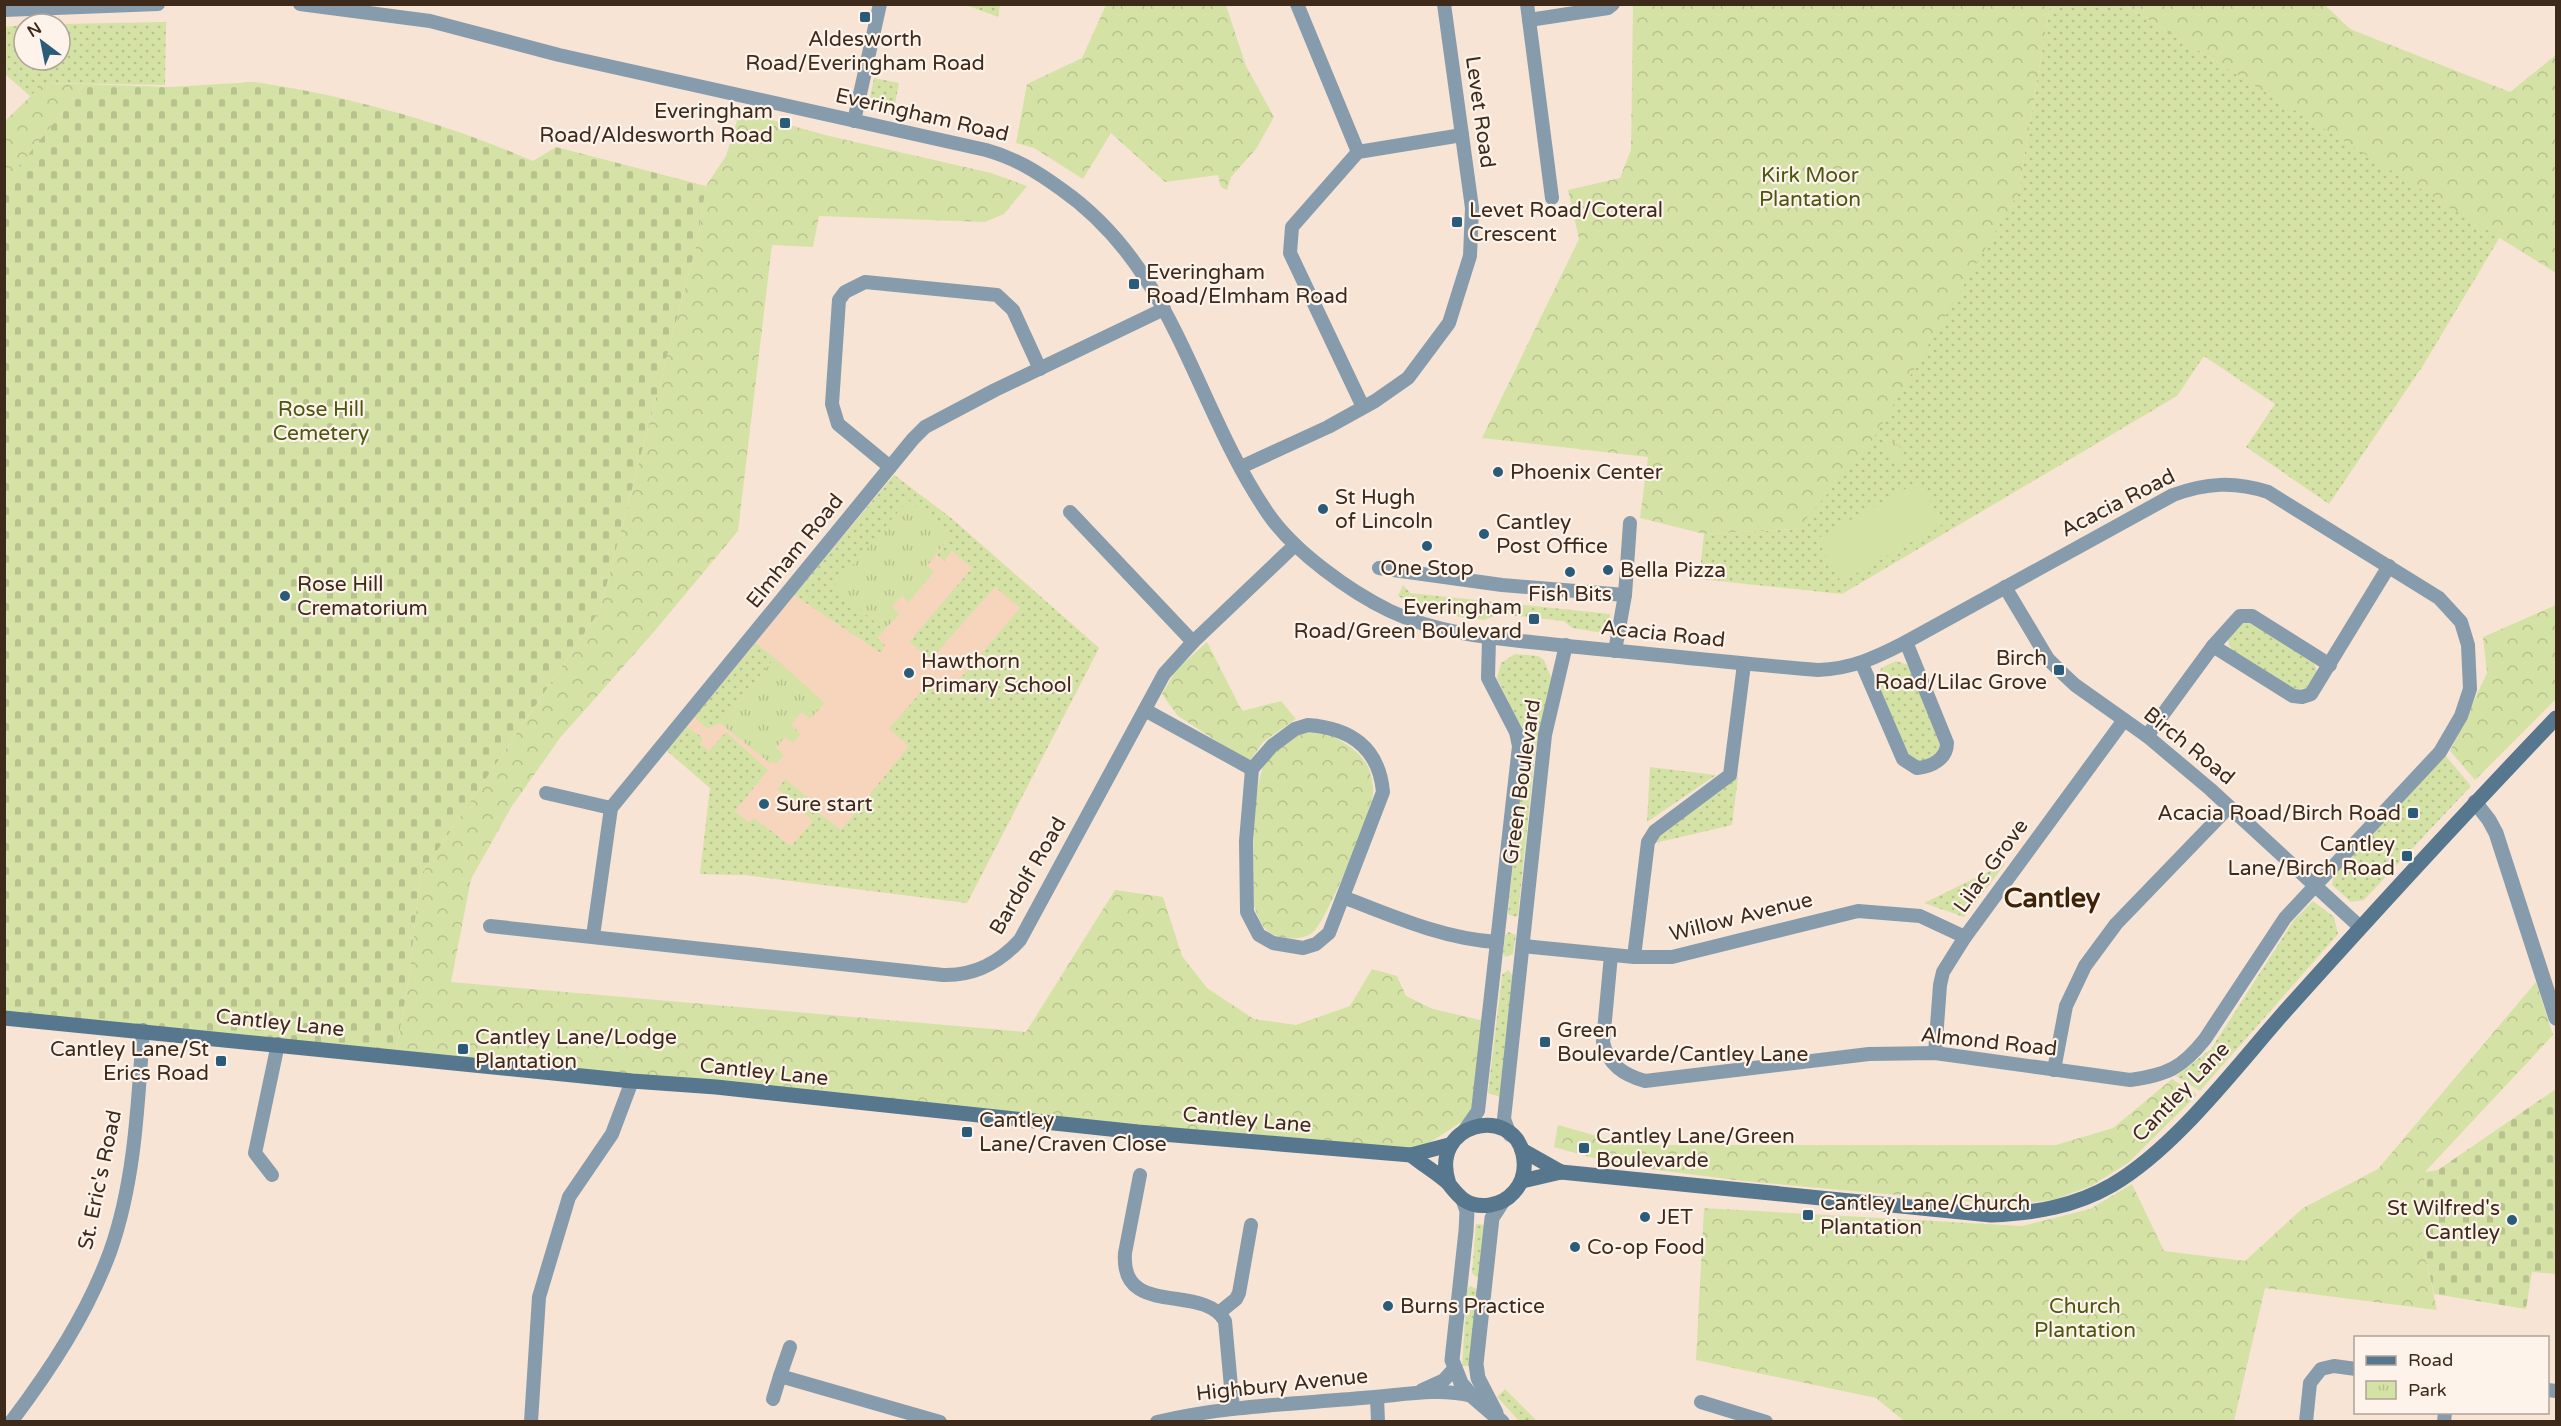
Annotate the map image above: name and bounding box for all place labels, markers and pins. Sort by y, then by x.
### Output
marker: Aldesworth Road/Everingham Road [858,10,872,24]
place label: Aldesworth Road/Everingham Road [745,27,985,76]
place label: Everingham Road/Aldesworth Road [539,99,773,148]
marker: Everingham Road/Aldesworth Road [778,116,792,130]
place label: Levet Road/Coteral Crescent [1469,198,1663,247]
marker: Levet Road/Coteral Crescent [1450,215,1464,229]
place label: Everingham Road/Elmham Road [1146,260,1348,309]
marker: Everingham Road/Elmham Road [1127,277,1141,291]
place label: Phoenix Center [1510,460,1663,485]
marker: Phoenix Center [1491,465,1505,479]
place label: St Hugh of Lincoln [1335,485,1433,534]
marker: St Hugh of Lincoln [1316,502,1330,516]
place label: Cantley Post Office [1496,510,1608,559]
marker: Cantley Post Office [1477,527,1491,541]
marker: One Stop [1420,539,1434,553]
place label: One Stop [1380,556,1474,581]
place label: Bella Pizza [1620,558,1726,583]
marker: Bella Pizza [1601,563,1615,577]
marker: Fish Bits [1563,565,1577,579]
place label: Rose Hill Crematorium [297,572,428,621]
place label: Fish Bits [1528,582,1612,607]
marker: Rose Hill Crematorium [278,589,292,603]
place label: Everingham Road/Green Boulevard [1293,595,1522,644]
marker: Everingham Road/Green Boulevard [1527,612,1541,626]
place label: Birch Road/Lilac Grove [1875,646,2047,695]
place label: Hawthorn Primary School [921,649,1072,698]
marker: Birch Road/Lilac Grove [2052,663,2066,677]
marker: Hawthorn Primary School [902,666,916,680]
place label: Sure start [776,792,873,817]
marker: Sure start [757,797,771,811]
place label: Acacia Road/Birch Road [2157,801,2401,826]
marker: Acacia Road/Birch Road [2406,806,2420,820]
place label: Cantley Lane/Birch Road [2228,832,2395,881]
marker: Cantley Lane/Birch Road [2400,849,2414,863]
place label: Green Boulevarde/Cantley Lane [1557,1018,1808,1067]
place label: Cantley Lane/Lodge Plantation [475,1025,677,1074]
marker: Green Boulevarde/Cantley Lane [1538,1035,1552,1049]
place label: Cantley Lane/St Erics Road [50,1037,209,1086]
marker: Cantley Lane/Lodge Plantation [456,1042,470,1056]
marker: Cantley Lane/St Erics Road [214,1054,228,1068]
place label: Cantley Lane/Craven Close [979,1108,1167,1157]
place label: Cantley Lane/Green Boulevarde [1596,1124,1795,1173]
marker: Cantley Lane/Craven Close [960,1125,974,1139]
marker: Cantley Lane/Green Boulevarde [1577,1141,1591,1155]
place label: Cantley Lane/Church Plantation [1820,1191,2030,1240]
place label: St Wilfred's Cantley [2387,1196,2500,1245]
place label: JET [1657,1205,1693,1230]
marker: Cantley Lane/Church Plantation [1801,1208,1815,1222]
marker: JET [1638,1210,1652,1224]
marker: St Wilfred's Cantley [2505,1213,2519,1227]
place label: Co-op Food [1587,1235,1705,1260]
marker: Co-op Food [1568,1240,1582,1254]
place label: Burns Practice [1400,1294,1545,1319]
marker: Burns Practice [1381,1299,1395,1313]

